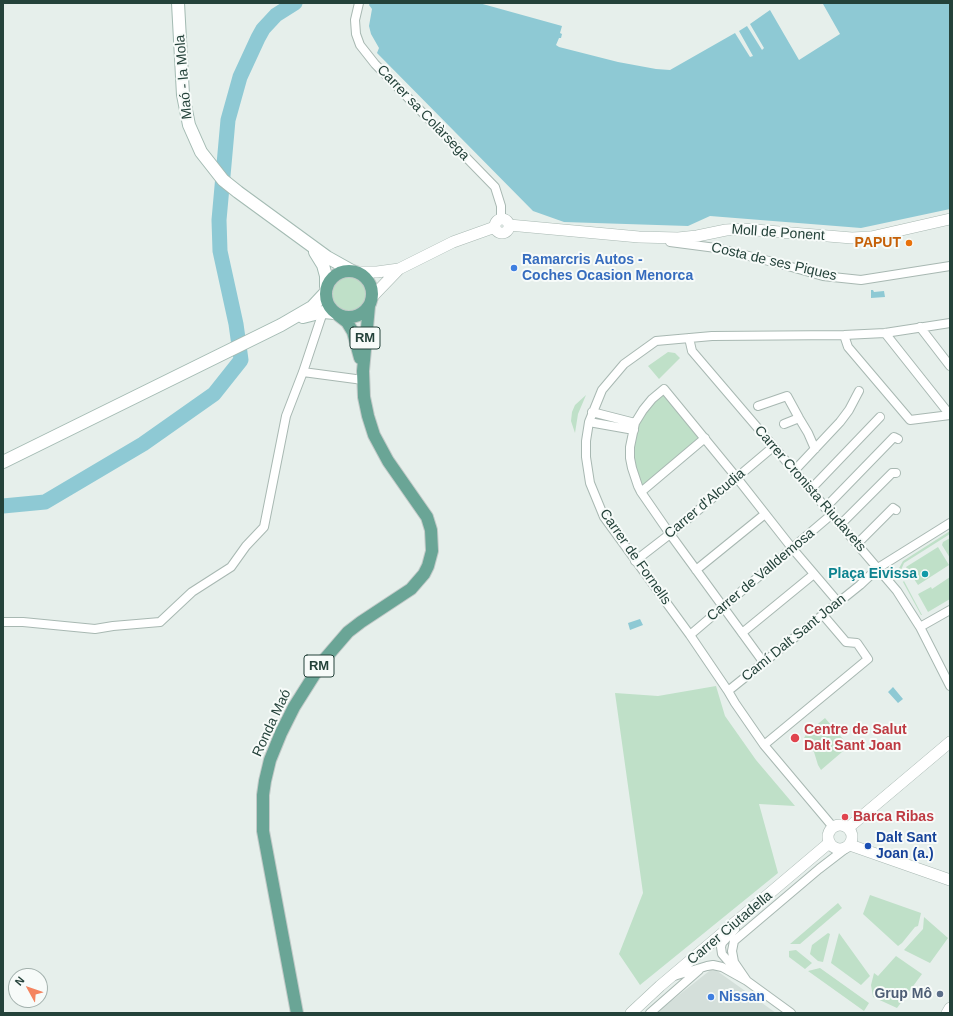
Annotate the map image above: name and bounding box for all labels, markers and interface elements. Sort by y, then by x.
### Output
street label: Maó - la Mola [172,34,196,120]
street label: Carrer sa Colàrsega [373,62,473,164]
street label: Moll de Ponent [731,221,825,245]
place label: PAPUT [855,235,901,251]
marker: PAPUT [904,238,914,248]
street label: Costa de ses Piques [710,239,838,285]
place label: Ramarcris Autos - Coches Ocasion Menorca [522,252,693,284]
marker: Ramarcris Autos - Coches Ocasion Menorca [509,263,519,273]
road number: RM [350,327,380,349]
street label: Carrer Cronista Riudavets [751,422,869,556]
street label: Carrer d'Alcudia [661,465,749,543]
street label: Carrer de Fornells [596,506,674,608]
street label: Carrer de Valldemosa [704,525,818,625]
place label: Plaça Eivissa [828,566,917,582]
marker: Plaça Eivissa [920,569,930,579]
street label: Camí Dalt Sant Joan [739,591,849,685]
road number: RM [304,655,334,677]
street label: Ronda Maó [249,687,295,759]
place label: Centre de Salut Dalt Sant Joan [804,722,907,754]
marker: Centre de Salut Dalt Sant Joan [789,732,801,744]
place label: Barca Ribas [853,809,934,825]
marker: Barca Ribas [840,812,850,822]
place label: Dalt Sant Joan (a.) [876,830,937,862]
marker: Dalt Sant Joan (a.) [863,841,873,851]
street label: Carrer Ciutadella [684,888,776,968]
north arrow [8,968,48,1008]
text: N [12,974,27,988]
place label: Grup Mô [874,986,932,1002]
place label: Nissan [719,989,765,1005]
marker: Grup Mô [935,989,945,999]
marker: Nissan [706,992,716,1002]

